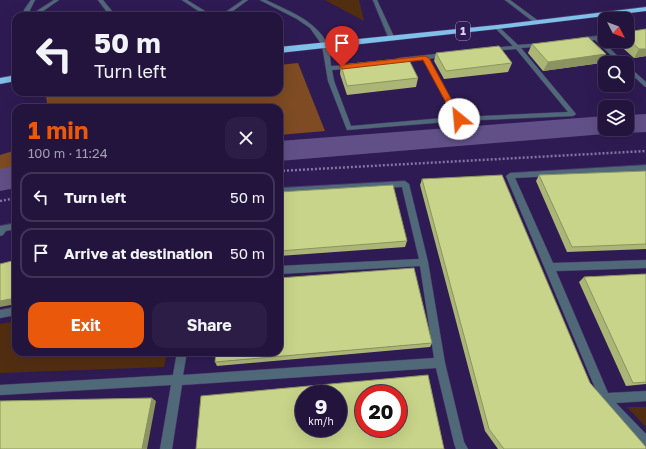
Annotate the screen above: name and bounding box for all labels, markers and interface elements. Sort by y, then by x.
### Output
north arrow [598,12,634,48]
map controls [598,12,634,136]
road number: 1 [456,22,470,40]
text: 50 m [94,26,161,59]
pin [325,26,359,67]
icon: left [28,28,80,80]
icon: arrive [331,32,353,54]
button: search [598,56,634,92]
text: Turn left [94,60,167,82]
position arrow [438,98,480,140]
button: layers [598,100,634,136]
text: 1 min [28,115,88,144]
button: close [225,117,267,159]
text: 100 m · 11:24 [28,145,108,161]
icon: left [30,186,52,208]
text: Turn left [64,188,126,206]
text: 50 m [230,188,265,206]
icon: arrive [30,242,52,264]
text: Arrive at destination [64,244,213,262]
text: 50 m [230,244,265,262]
button: Exit [28,302,144,348]
button: Share [152,302,267,348]
speed limit sign: 20 [355,385,407,437]
text: 9 [315,394,327,418]
text: km/h [308,415,334,427]

